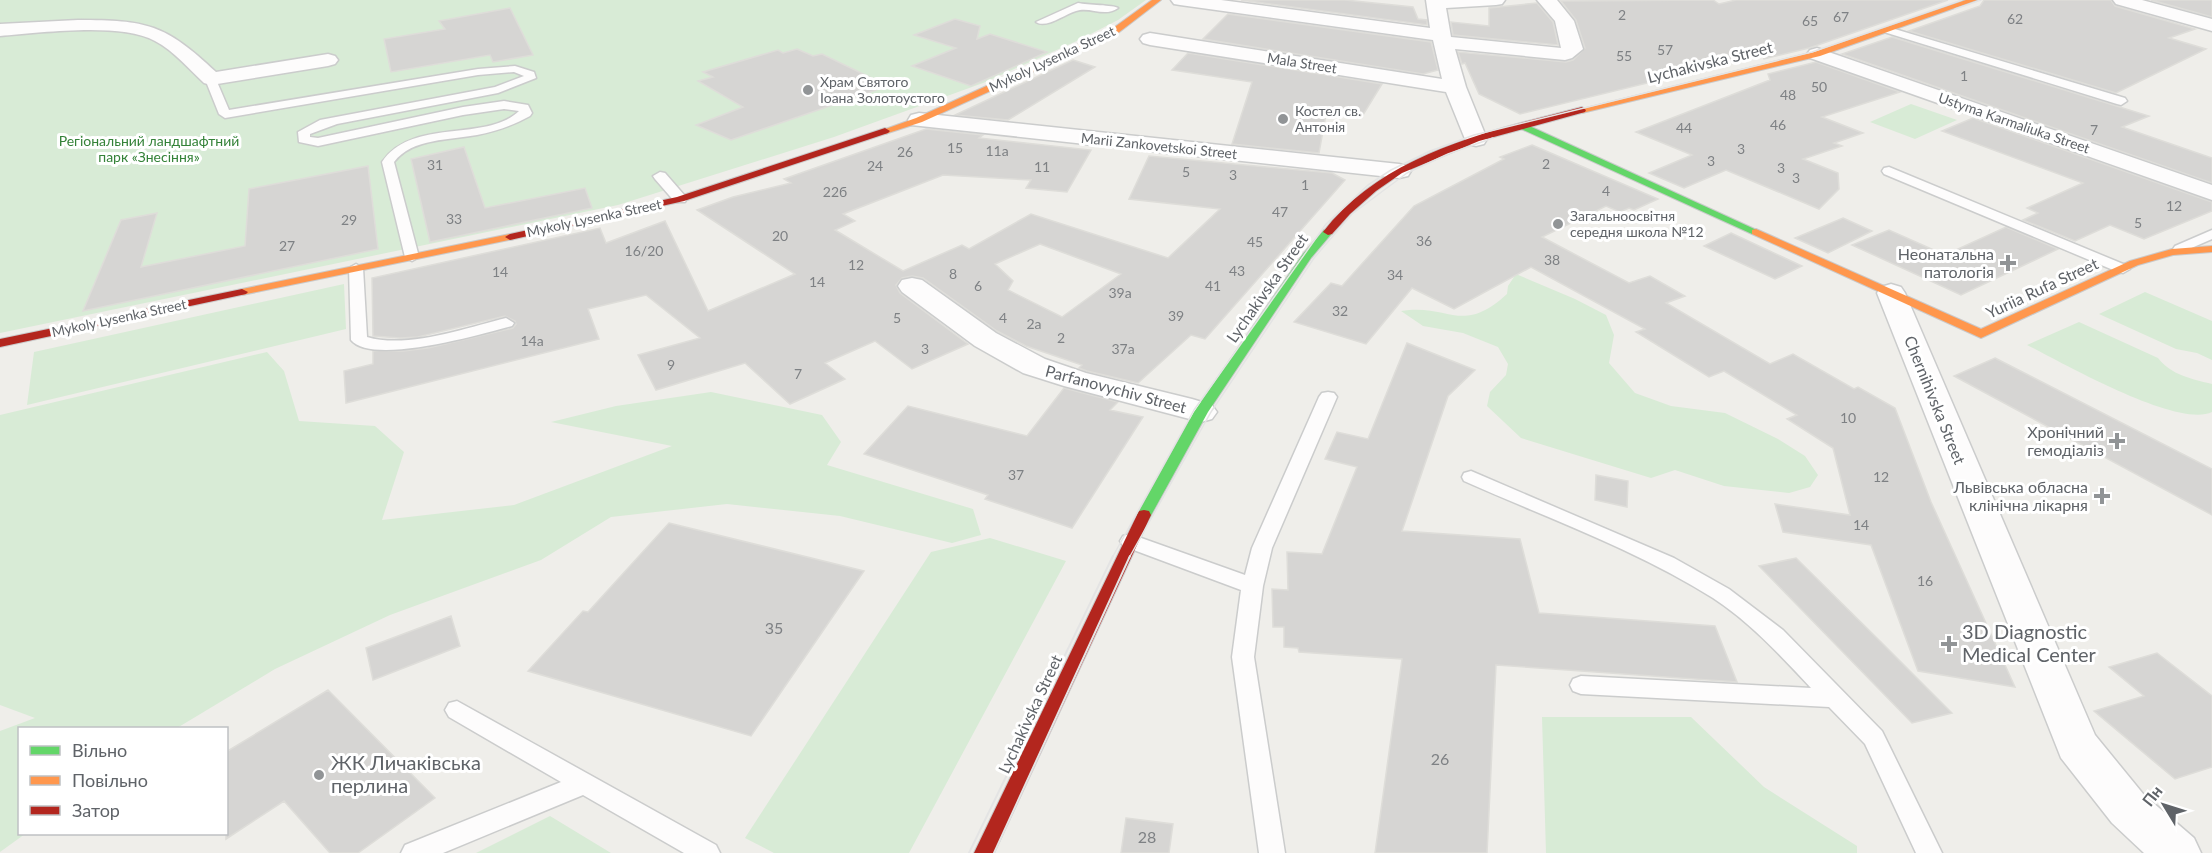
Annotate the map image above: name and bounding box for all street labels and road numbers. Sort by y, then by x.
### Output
street label: Mykoly Lysenka Street [986,22,1118,95]
street label: Lychakivska Street [1645,37,1775,86]
street label: Mala Street [1266,49,1338,76]
street label: Ustyma Karmaliuka Street [1936,89,2092,156]
street label: Marii Zankovetskoi Street [1080,129,1238,162]
street label: Mykoly Lysenka Street [525,195,663,240]
street label: Lychakivska Street [1222,229,1311,346]
street label: Yuriia Rufa Street [1983,253,2101,322]
street label: Mykoly Lysenka Street [50,295,188,340]
street label: Chernihivska Street [1901,333,1970,467]
street label: Parfanovychiv Street [1044,361,1189,417]
street label: Lychakivska Street [994,651,1065,776]

